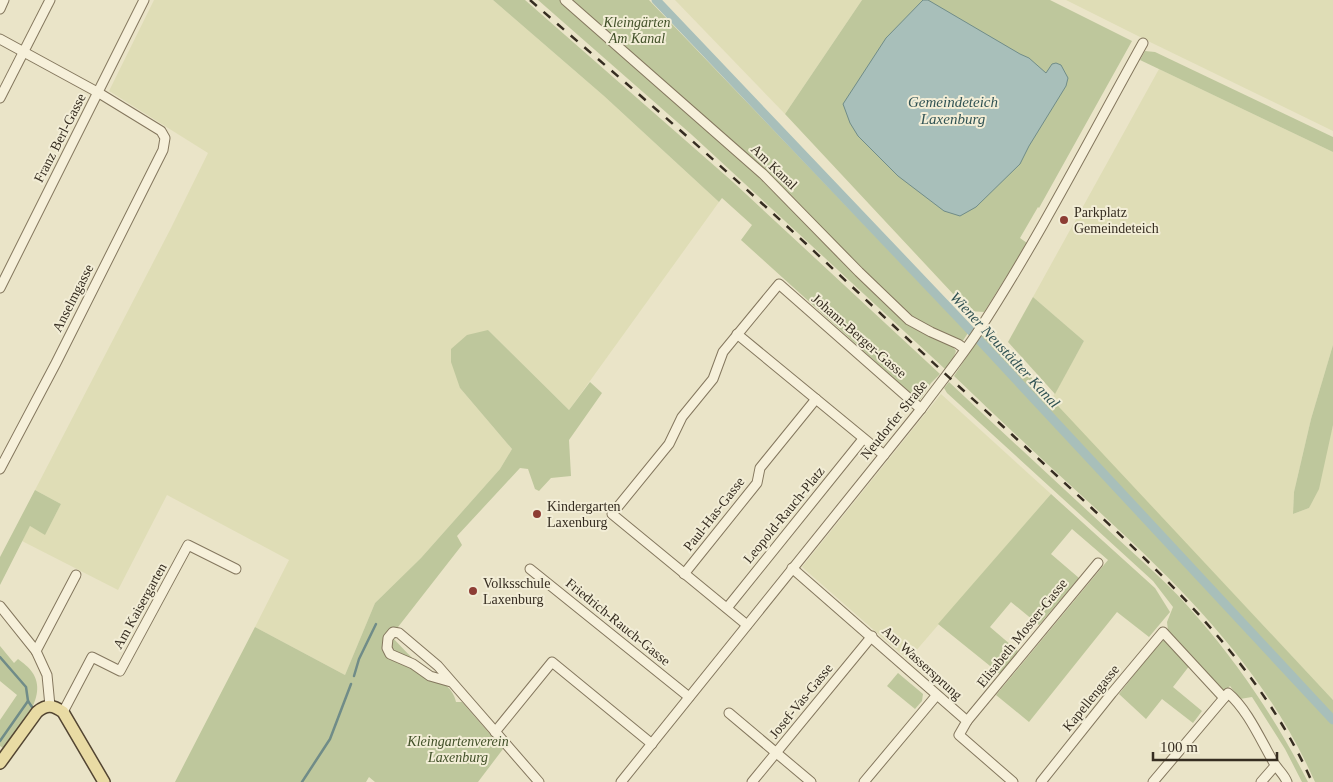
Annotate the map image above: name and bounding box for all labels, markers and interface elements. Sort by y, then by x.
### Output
park label: Kleingärten Am Kanal [603,15,670,46]
street label: Franz Berl-Gasse [31,91,89,185]
water label: Gemeindeteich Laxenburg [908,94,998,127]
street label: Am Kanal [748,141,800,193]
place label: Parkplatz Gemeindeteich [1074,205,1159,236]
marker: Parkplatz Gemeindeteich [1058,214,1070,226]
street label: Anselmgasse [50,262,96,334]
water label: Wiener Neustädter Kanal [947,289,1063,411]
street label: Johann-Berger-Gasse [809,291,909,381]
street label: Neudorfer Straße [858,378,930,462]
street label: Leopold-Rauch-Platz [740,464,828,566]
street label: Paul-Has-Gasse [681,474,747,554]
place label: Kindergarten Laxenburg [547,499,621,530]
marker: Kindergarten Laxenburg [531,508,543,520]
street label: Am Kaisergarten [110,560,170,652]
street label: Friedrich-Rauch-Gasse [563,575,673,669]
place label: Volksschule Laxenburg [483,576,550,607]
street label: Elisabeth Mosser-Gasse [974,576,1070,690]
marker: Volksschule Laxenburg [467,585,479,597]
street label: Am Wassersprung [879,623,965,703]
street label: Josef-Vas-Gasse [766,661,836,741]
street label: Kapellengasse [1060,662,1122,734]
scale bar [1153,730,1277,762]
park label: Kleingartenverein Laxenburg [406,734,509,765]
text: 100 m [1160,739,1198,755]

